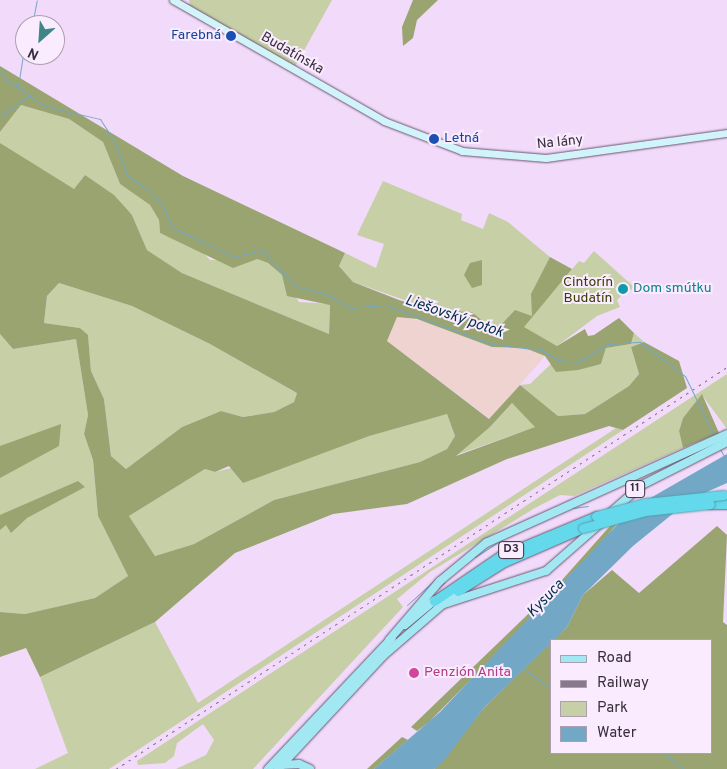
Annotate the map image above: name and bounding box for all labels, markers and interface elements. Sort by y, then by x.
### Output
north arrow [15,15,65,65]
place label: Farebná [171,28,221,44]
street label: Budatínska [258,29,326,79]
marker: Farebná [225,30,237,42]
text: N [25,43,42,63]
place label: Letná [444,131,479,147]
street label: Na lány [536,132,584,154]
marker: Letná [428,133,440,145]
park label: Cintorín Budatín [563,275,613,308]
place label: Dom smútku [633,281,712,297]
marker: Dom smútku [617,283,629,295]
water label: Liešovský potok [403,292,505,342]
road number: 11 [625,479,645,498]
road number: D3 [497,540,525,560]
water label: Kysuca [524,576,568,622]
legend [550,639,712,754]
text: Road [597,649,632,668]
place label: Penzión Anita [424,665,511,681]
marker: Penzión Anita [408,667,420,679]
text: Railway [597,674,649,693]
text: Park [597,699,628,718]
text: Water [597,724,636,743]

